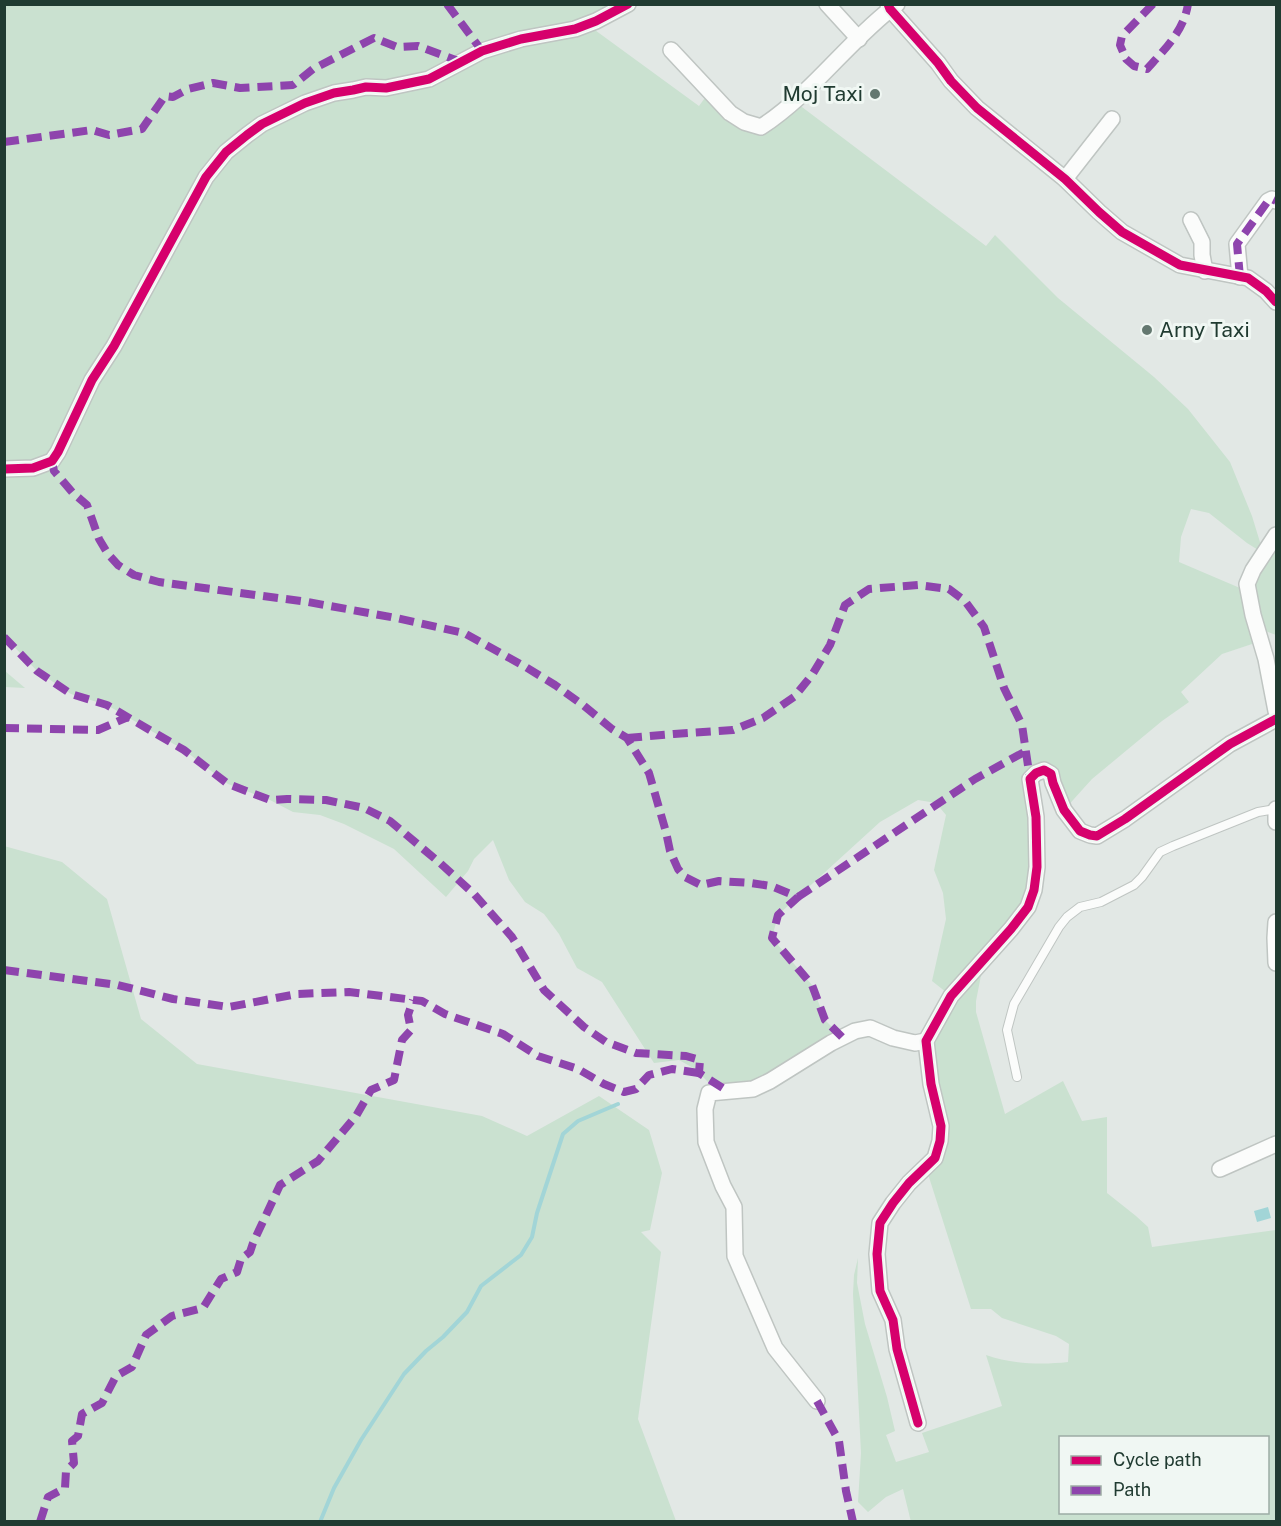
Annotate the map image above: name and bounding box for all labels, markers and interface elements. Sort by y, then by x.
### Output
place label: Moj Taxi [782,81,863,106]
marker: Moj Taxi [868,87,882,101]
place label: Arny Taxi [1159,317,1250,342]
marker: Arny Taxi [1140,323,1154,337]
legend [1059,1436,1269,1514]
text: Cycle path [1113,1449,1202,1470]
text: Path [1113,1479,1151,1500]

